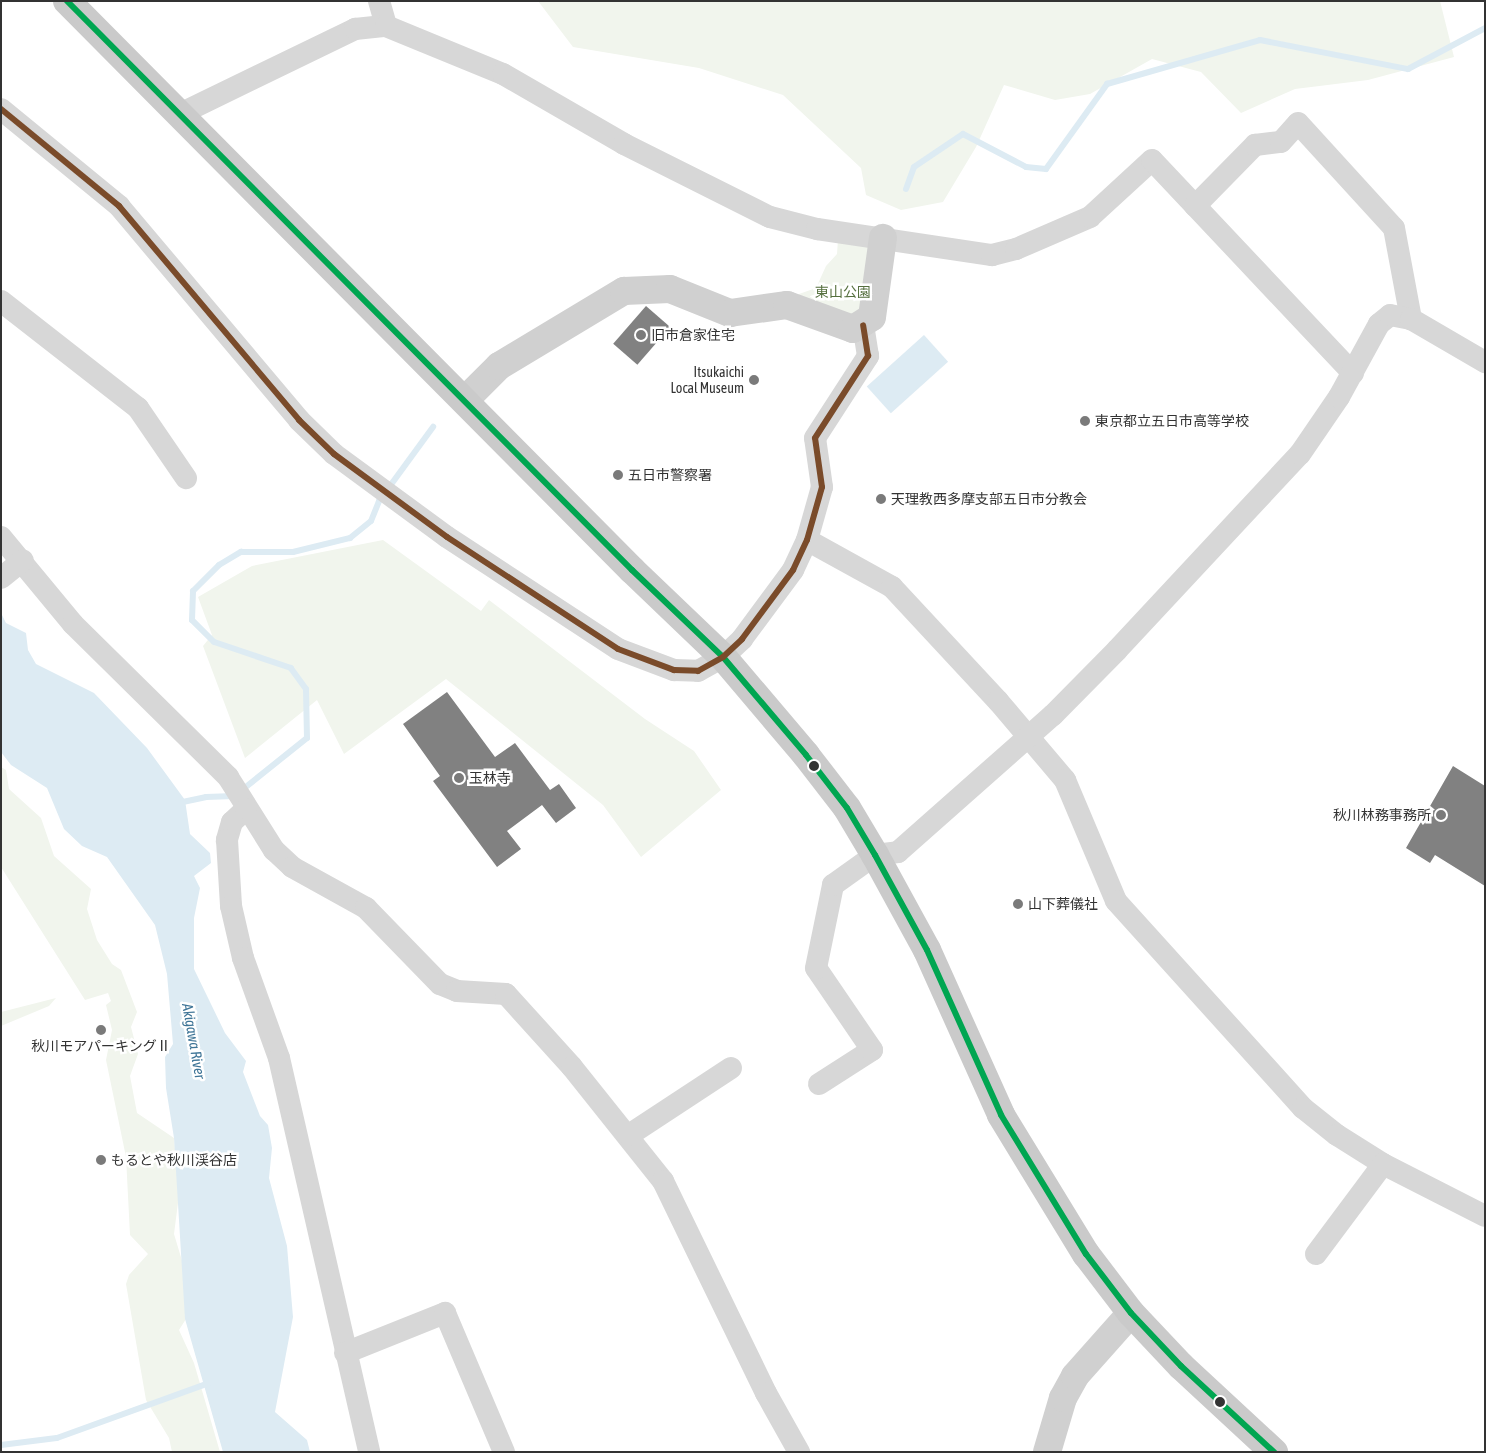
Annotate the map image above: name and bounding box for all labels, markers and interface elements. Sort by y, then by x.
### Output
park label: 東山公園 [815,284,871,300]
place label: 旧市倉家住宅 [651,327,735,343]
marker: 旧市倉家住宅 [635,329,647,341]
place label: Itsukaichi Local Museum [670,364,744,397]
marker: Itsukaichi Local Museum [748,374,760,386]
place label: 東京都立五日市高等学校 [1095,413,1249,429]
marker: 東京都立五日市高等学校 [1079,415,1091,427]
place label: 五日市警察署 [628,467,712,483]
marker: 五日市警察署 [612,469,624,481]
place label: 天理教西多摩支部五日市分教会 [891,491,1087,507]
marker: 天理教西多摩支部五日市分教会 [875,493,887,505]
unlabelled marker [809,761,819,771]
place label: 玉林寺 [469,770,511,786]
marker: 玉林寺 [453,772,465,784]
place label: 秋川林務事務所 [1333,807,1431,823]
marker: 秋川林務事務所 [1435,809,1447,821]
place label: 山下葬儀社 [1028,896,1098,912]
marker: 山下葬儀社 [1012,898,1024,910]
water label: Akigawa River [178,1002,210,1080]
marker: 秋川モアパーキングⅡ [95,1024,107,1036]
place label: 秋川モアパーキングⅡ [31,1038,171,1054]
place label: もるとや秋川渓谷店 [111,1152,237,1168]
marker: もるとや秋川渓谷店 [95,1154,107,1166]
unlabelled marker [1215,1397,1225,1407]

